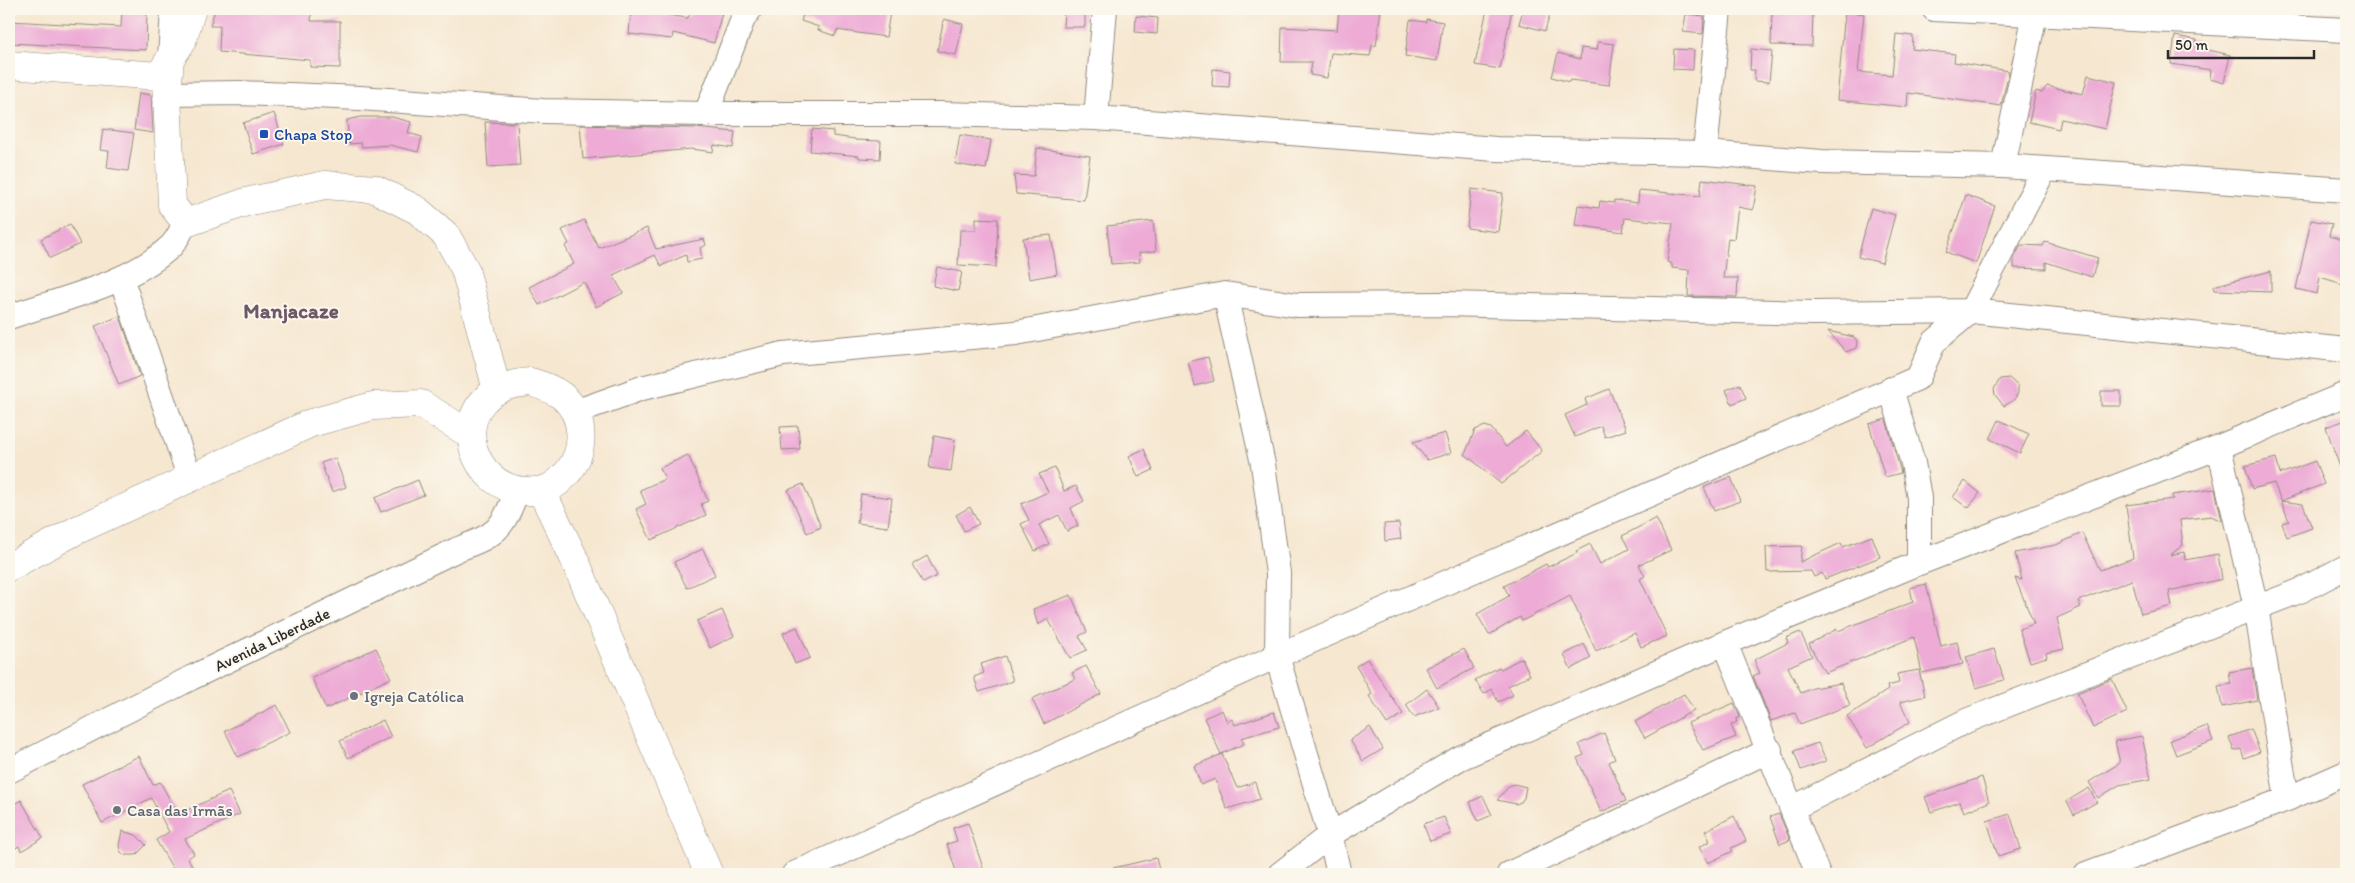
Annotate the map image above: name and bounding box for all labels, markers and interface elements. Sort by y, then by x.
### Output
scale bar [2168,28,2314,60]
text: 50 m [2175,36,2208,54]
place label: Chapa Stop [274,125,352,144]
marker: Chapa Stop [258,128,270,140]
district label: Manjacaze [243,298,339,324]
street label: Avenida Liberdade [212,603,333,676]
place label: Igreja Católica [364,687,464,706]
marker: Igreja Católica [348,690,360,702]
place label: Casa das Irmãs [127,801,233,820]
marker: Casa das Irmãs [111,804,123,816]

